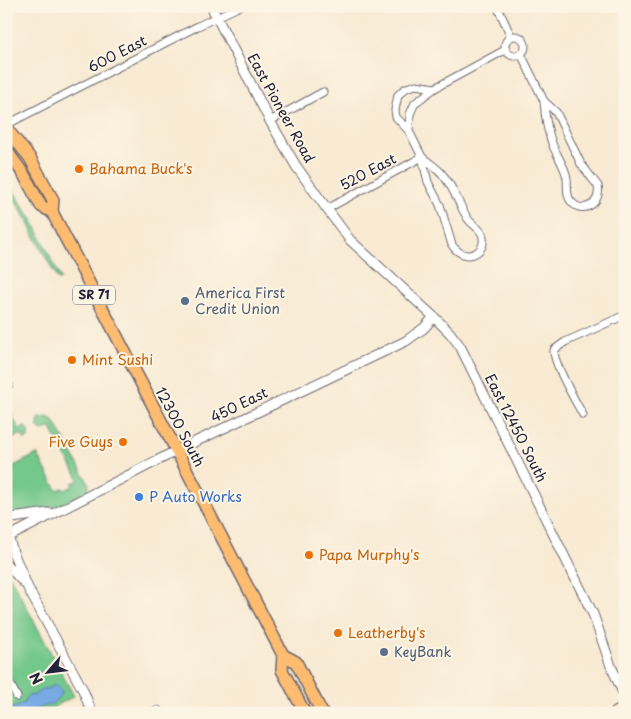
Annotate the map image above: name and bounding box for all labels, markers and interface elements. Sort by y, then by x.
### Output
street label: 600 East [84,30,150,77]
street label: East Pioneer Road [243,49,320,166]
street label: 520 East [336,148,400,195]
place label: Bahama Buck's [89,158,193,179]
marker: Bahama Buck's [73,163,85,175]
place label: America First Credit Union [195,282,285,319]
road number: SR 71 [73,286,115,304]
marker: America First Credit Union [179,295,191,307]
place label: Mint Sushi [82,349,153,370]
marker: Mint Sushi [66,354,78,366]
street label: East 12450 South [480,370,553,486]
street label: 450 East [207,382,271,427]
street label: 12300 South [151,383,210,470]
place label: Five Guys [49,431,113,452]
marker: Five Guys [117,436,129,448]
place label: P Auto Works [149,486,242,507]
marker: P Auto Works [133,491,145,503]
place label: Papa Murphy's [319,544,419,565]
marker: Papa Murphy's [303,549,315,561]
place label: Leatherby's [348,622,425,643]
marker: Leatherby's [332,627,344,639]
place label: KeyBank [394,641,451,662]
north arrow [22,646,72,696]
marker: KeyBank [378,646,390,658]
text: N [24,669,48,688]

